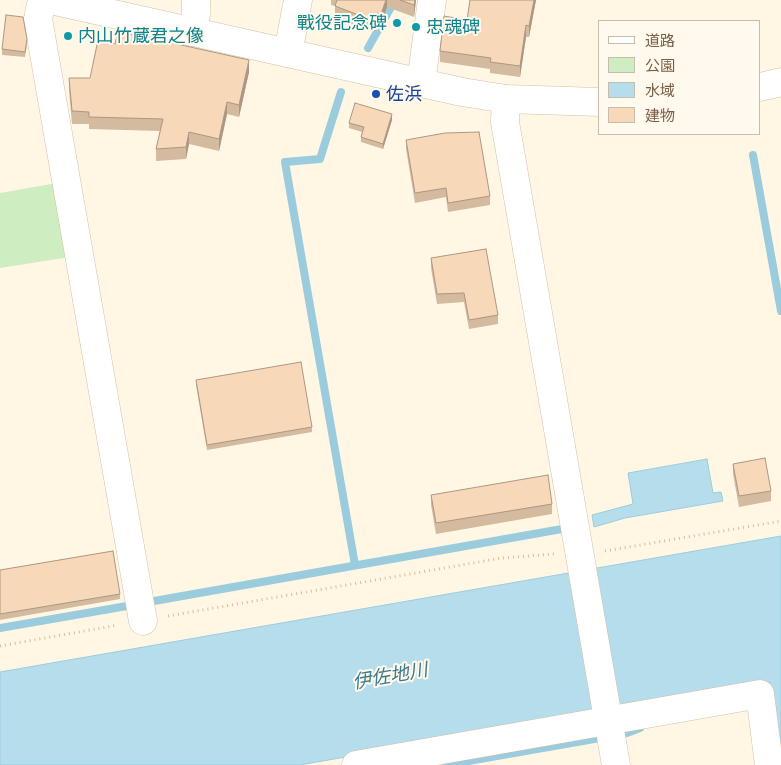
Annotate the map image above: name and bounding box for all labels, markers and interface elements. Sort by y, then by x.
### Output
place label: 戰役記念碑 [297,12,387,34]
place label: 忠魂碑 [426,16,480,38]
marker: 戰役記念碑 [391,17,403,29]
legend [598,20,761,135]
marker: 忠魂碑 [410,21,422,33]
place label: 内山竹蔵君之像 [78,25,204,47]
marker: 内山竹蔵君之像 [62,30,74,42]
text: 道路 [645,31,675,49]
text: 公園 [645,56,675,74]
text: 水域 [645,81,675,99]
place label: 佐浜 [386,83,422,105]
marker: 佐浜 [370,88,382,100]
text: 建物 [645,106,675,124]
water label: 伊佐地川 [351,658,429,694]

